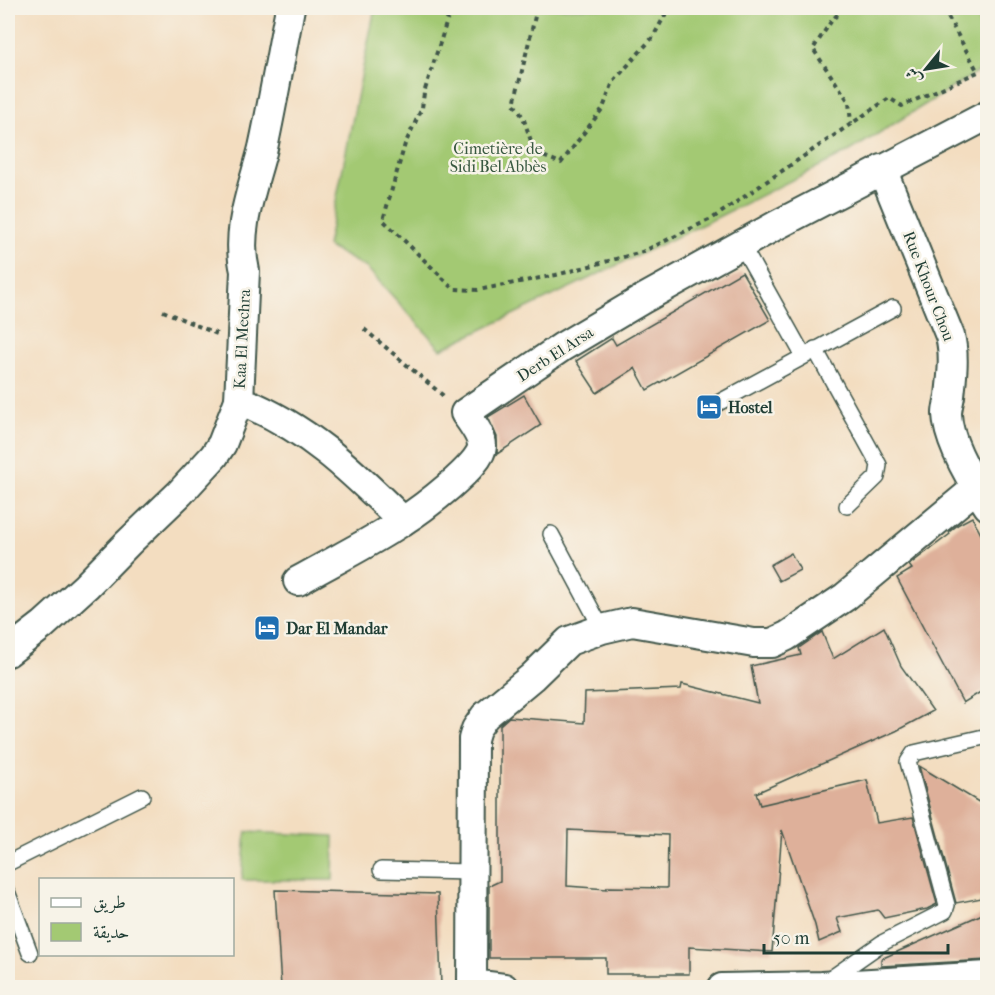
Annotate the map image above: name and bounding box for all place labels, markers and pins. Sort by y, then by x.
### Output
hotel icon: Hostel [694,392,724,422]
place label: Hostel [728,398,773,417]
hotel icon: Dar El Mandar [252,613,282,643]
place label: Dar El Mandar [286,619,389,638]

